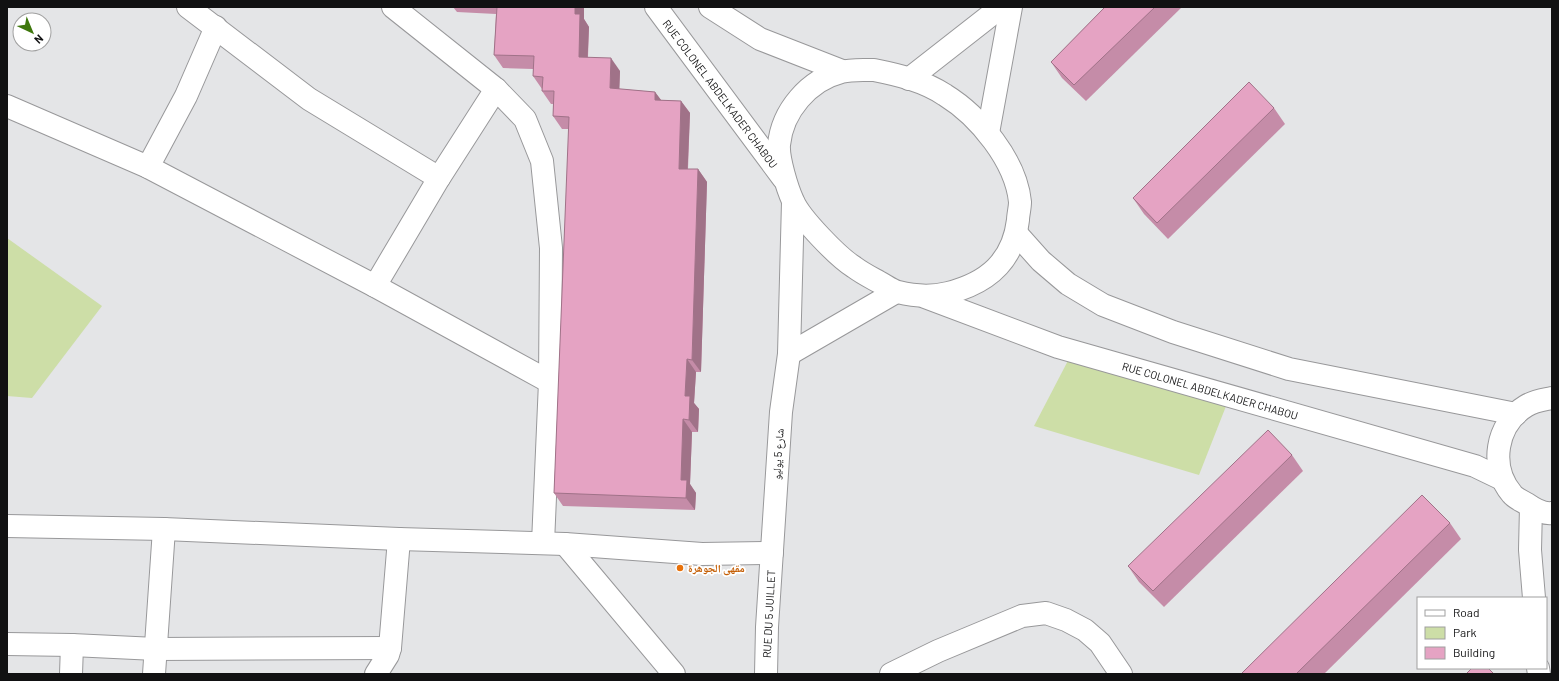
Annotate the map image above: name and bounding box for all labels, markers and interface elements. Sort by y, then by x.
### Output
north arrow [12,12,52,52]
street label: RUE COLONEL ABDELKADER CHABOU [660,17,781,170]
text: N [32,32,46,47]
street label: RUE COLONEL ABDELKADER CHABOU [1121,359,1300,422]
street label: شارع 5 يوليو [769,428,787,480]
place label: مقهى الجوهرة [688,561,745,576]
marker: مقهى الجوهرة [675,563,685,573]
street label: RUE DU 5 JUILLET [760,569,777,658]
legend [1417,597,1547,669]
text: Road [1453,605,1480,619]
text: Park [1453,625,1477,639]
text: Building [1453,645,1495,659]

